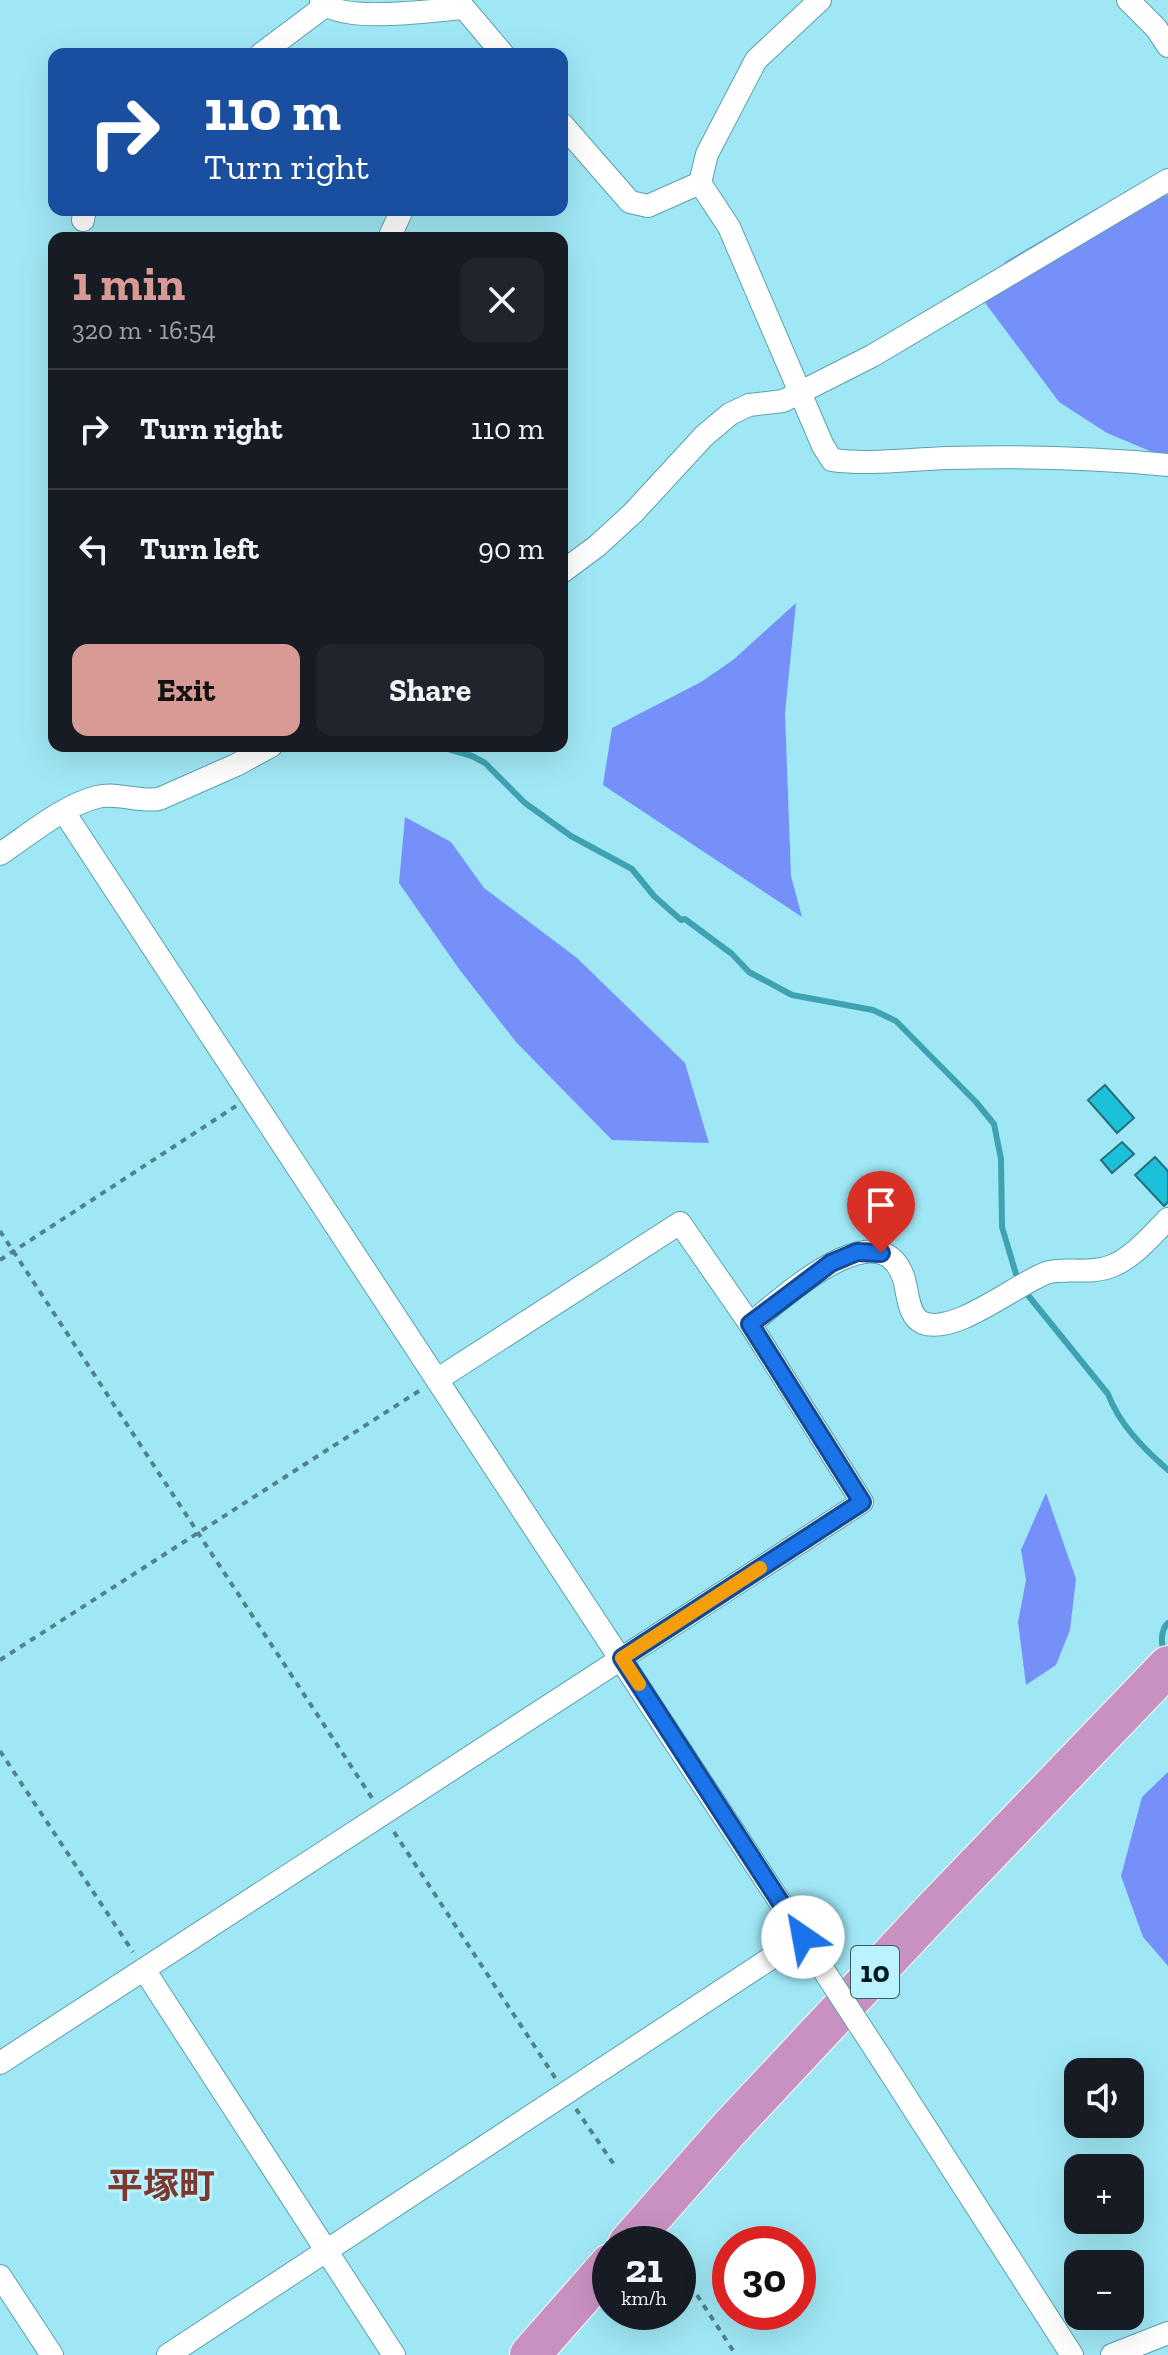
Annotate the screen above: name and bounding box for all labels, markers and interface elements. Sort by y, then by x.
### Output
text: 110 m [204,77,341,144]
icon: right [72,80,176,184]
text: Turn right [204,145,369,188]
text: 1 min [72,255,185,312]
button: close [460,258,544,342]
text: 320 m · 16:54 [72,314,216,346]
icon: right [72,407,116,451]
text: Turn right [140,411,282,447]
text: 110 m [471,411,544,447]
icon: left [72,527,116,571]
text: Turn left [140,531,259,567]
text: 90 m [478,531,544,567]
button: Exit [72,644,300,736]
button: Share [316,644,544,736]
pin [847,1171,915,1253]
icon: arrive [859,1183,903,1227]
position arrow [761,1895,845,1979]
road number: 10 [851,1946,899,1998]
map controls [1064,2058,1144,2330]
button: sound [1064,2058,1144,2138]
button: + [1064,2154,1144,2234]
district label: 平塚町 [107,2164,215,2207]
speed limit sign: 30 [712,2226,816,2330]
text: 21 [625,2244,663,2292]
button: − [1064,2250,1144,2330]
text: km/h [621,2286,667,2310]

